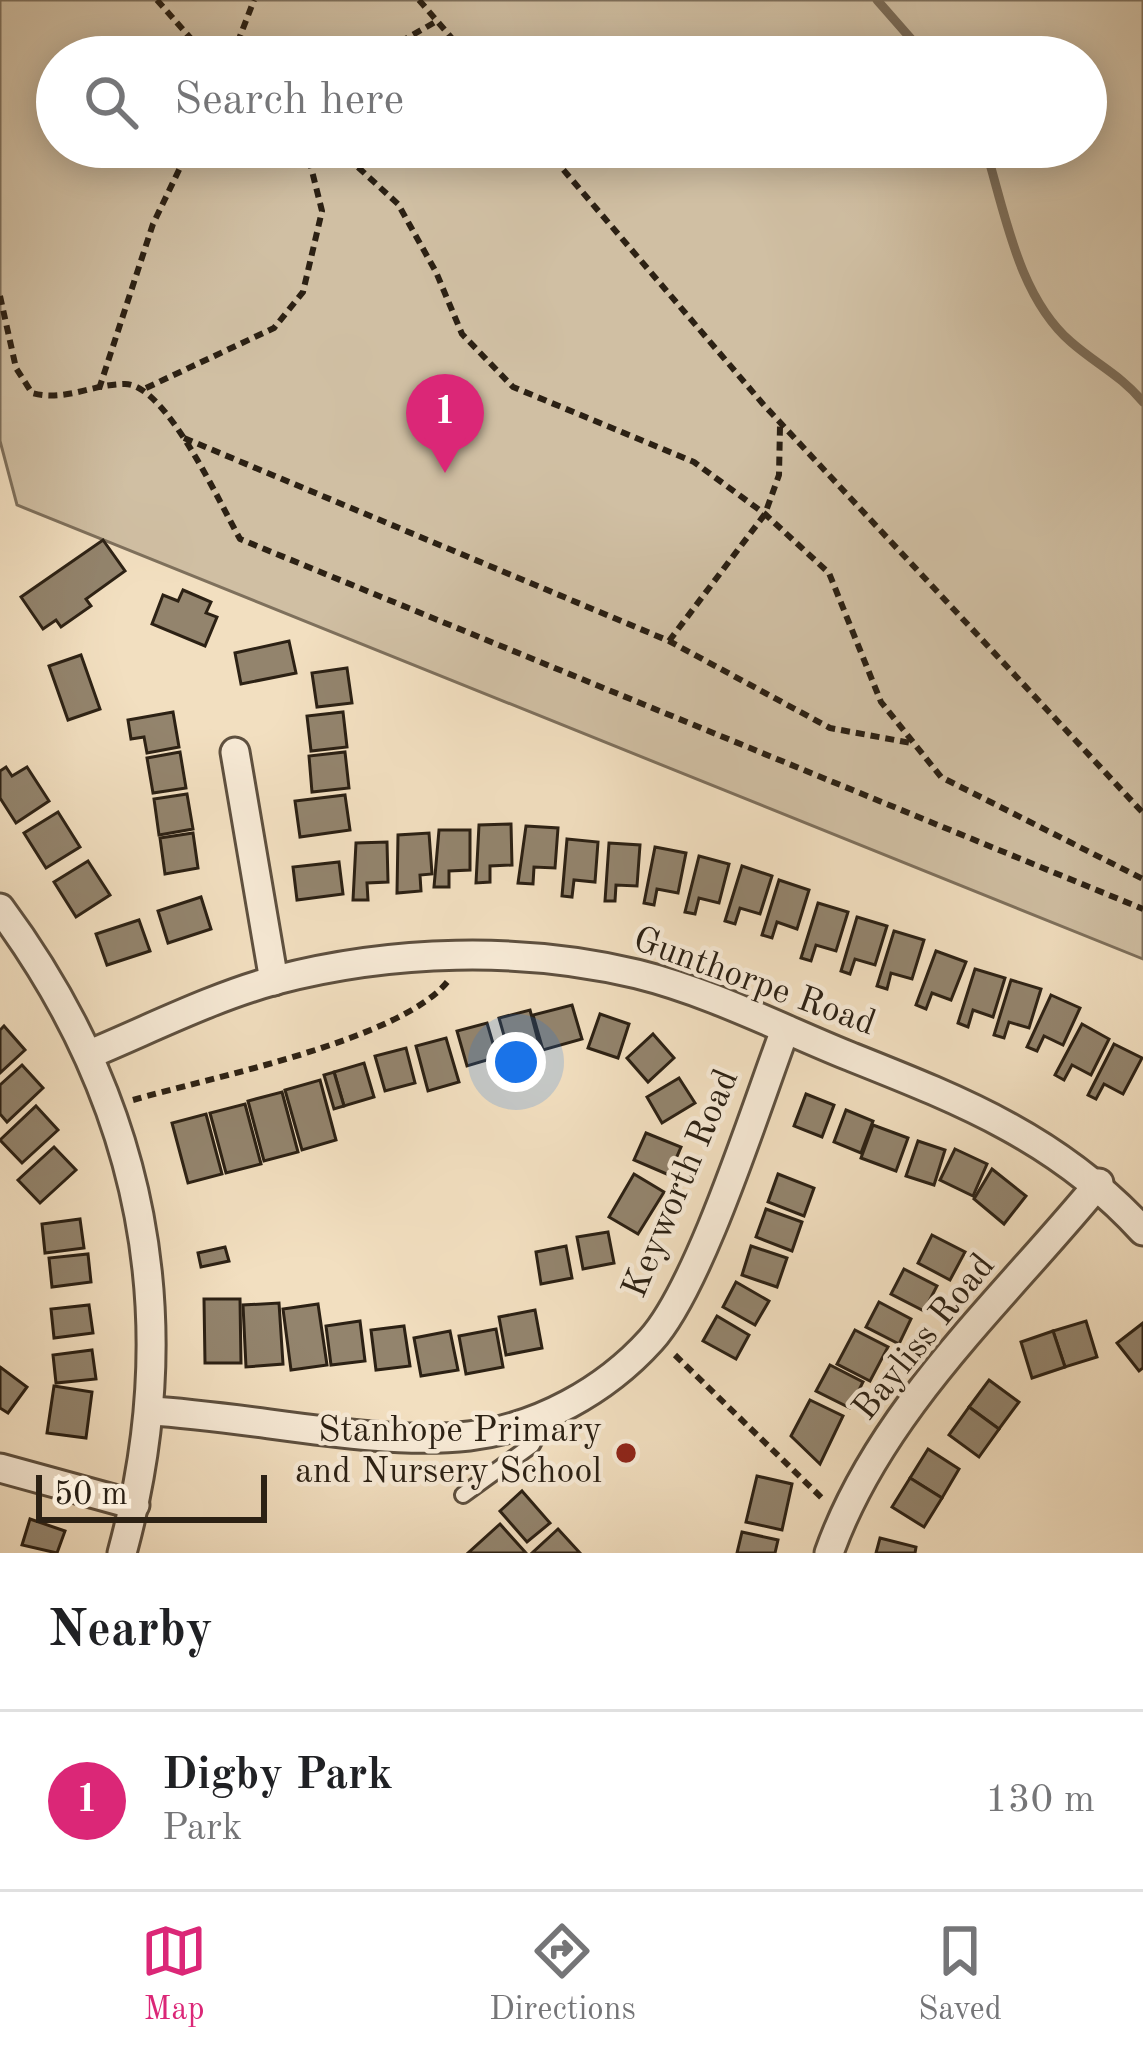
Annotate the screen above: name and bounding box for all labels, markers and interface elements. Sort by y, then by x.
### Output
search box [36,36,1107,168]
icon: search [78,69,144,135]
text: Search here [174,79,404,124]
pin: 1 [406,374,484,473]
street label: Gunthorpe Road [628,922,880,1044]
your location [486,1032,546,1092]
street label: Keyworth Road [618,1065,746,1303]
street label: Bayliss Road [847,1248,1003,1428]
place label: Stanhope Primary and Nursery School [295,1414,602,1491]
marker: Stanhope Primary and Nursery School [613,1440,639,1466]
scale bar [36,1469,267,1522]
text: 50 m [54,1479,128,1512]
text: Nearby [48,1606,213,1657]
text: Digby Park [162,1754,393,1799]
text: 1 [76,1781,98,1820]
text: 130 m [985,1781,1095,1820]
text: Park [162,1809,242,1848]
tab: Map [141,1918,207,2031]
tab: Directions [489,1918,636,2031]
tab: Saved [918,1918,1002,2031]

